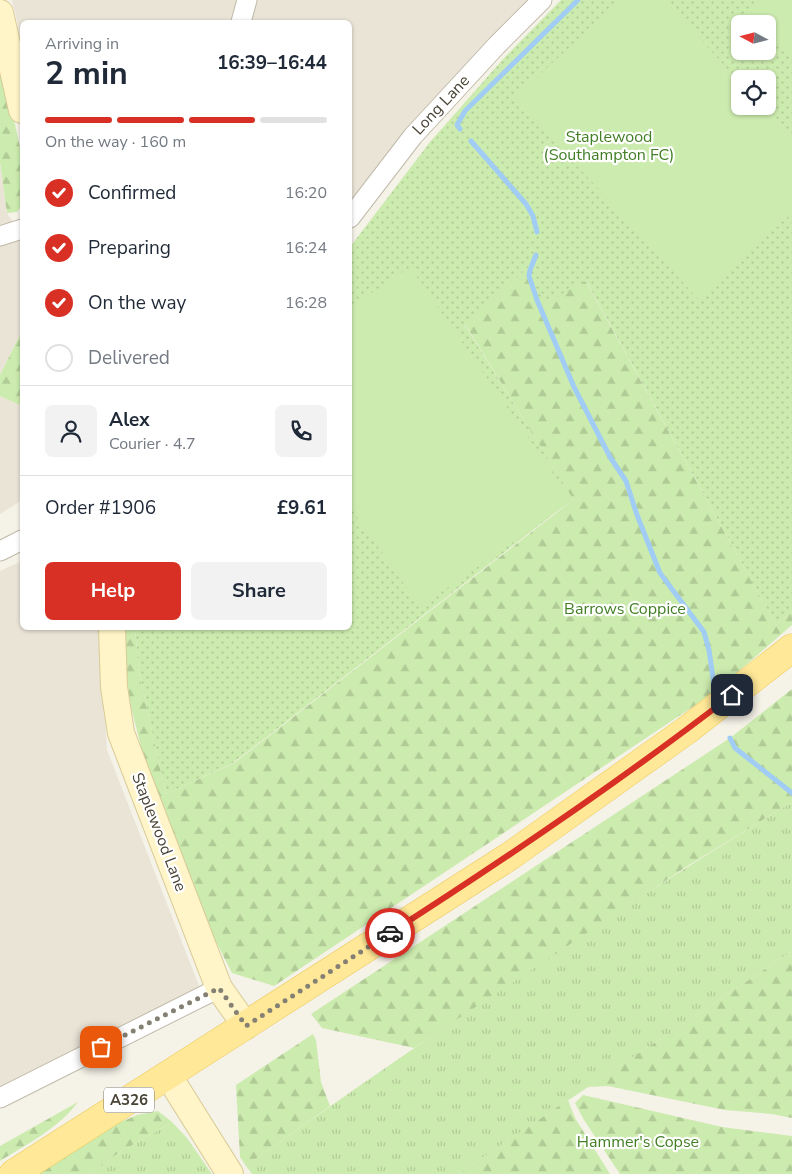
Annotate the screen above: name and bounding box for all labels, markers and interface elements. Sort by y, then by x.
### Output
north arrow [731,15,776,60]
map controls [731,15,776,115]
text: Arriving in [45,33,119,55]
text: 16:39–16:44 [217,50,327,76]
text: 2 min [45,52,128,95]
street label: Long Lane [407,70,475,140]
button: locate [731,70,776,115]
park label: Staplewood (Southampton FC) [544,126,674,166]
text: On the way · 160 m [45,131,186,153]
icon: check [45,179,73,207]
text: Confirmed [88,180,176,206]
text: 16:20 [285,182,327,204]
icon: check [45,234,73,262]
text: Preparing [88,235,171,261]
text: 16:24 [285,237,327,259]
icon: check [45,289,73,317]
text: On the way [88,290,186,316]
text: 16:28 [285,292,327,314]
text: Delivered [88,345,170,371]
button: person [45,405,97,457]
button: phone [275,405,327,457]
text: Alex [109,407,150,433]
text: Courier · 4.7 [109,433,195,455]
text: Order #1906 [45,495,156,521]
text: £9.61 [277,495,327,521]
button: Help [45,562,181,620]
button: Share [191,562,327,620]
park label: Barrows Coppice [564,598,686,620]
pin [711,674,753,716]
icon: home [718,681,746,709]
street label: Staplewood Lane [126,769,192,895]
courier [365,908,415,958]
icon: car [376,919,404,947]
pin [80,1026,122,1068]
icon: bag [87,1033,115,1061]
road number: A326 [104,1088,154,1112]
park label: Hammer's Copse [577,1131,699,1153]

